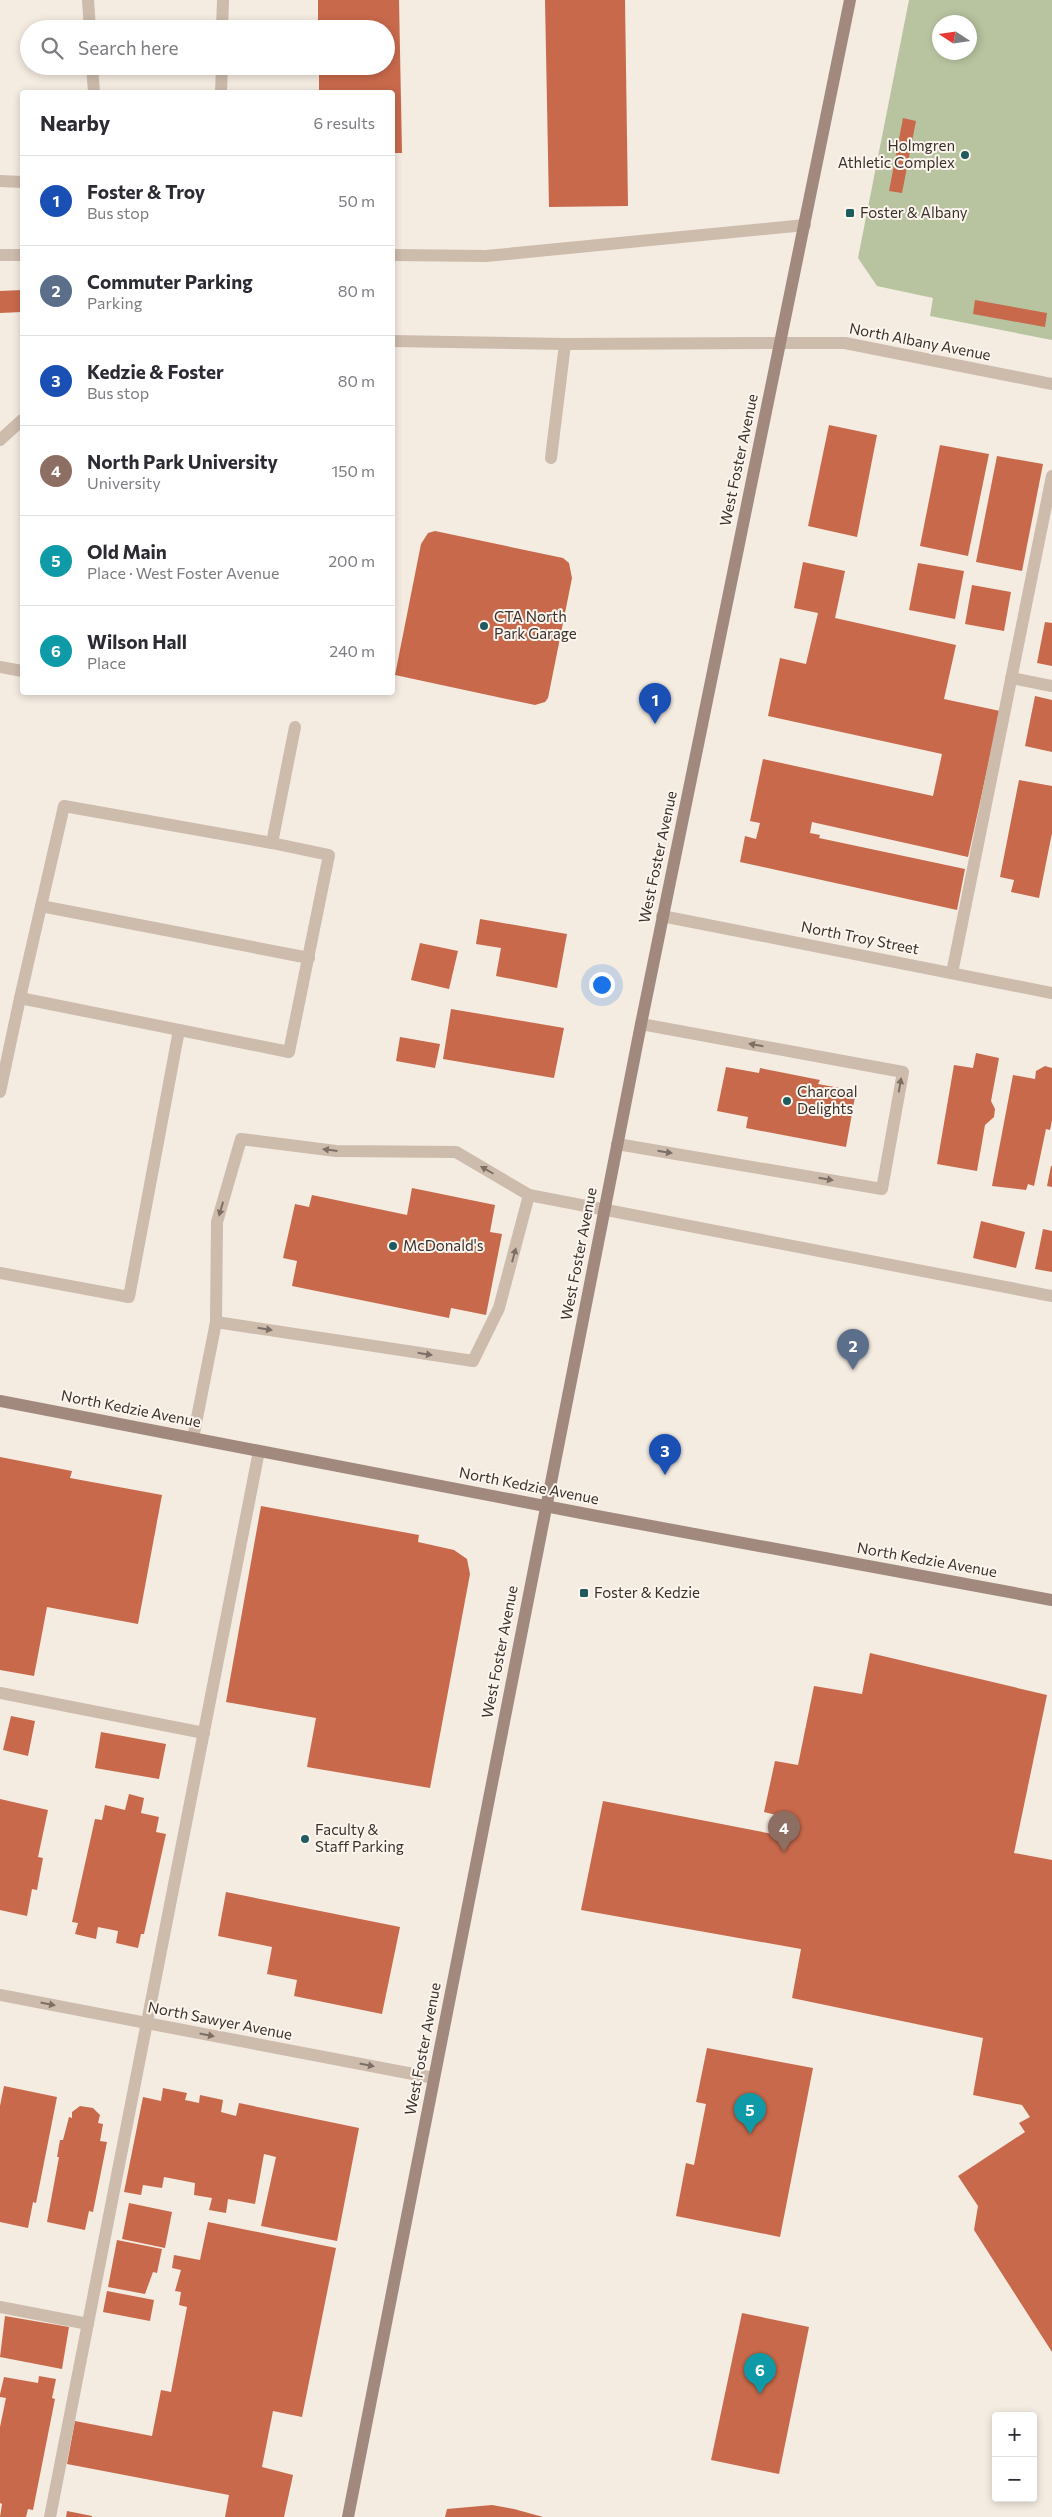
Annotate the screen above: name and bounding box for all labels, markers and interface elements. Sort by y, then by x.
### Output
north arrow [932,15,977,60]
search box [20,20,395,75]
icon: search [38,34,66,62]
text: Search here [78,36,178,59]
text: Nearby [40,110,110,135]
text: 6 results [314,113,375,132]
place label: Holmgren Athletic Complex [838,136,955,171]
marker: Holmgren Athletic Complex [959,149,971,161]
text: Foster & Troy [87,180,205,203]
text: 1 [52,191,60,210]
text: 50 m [338,191,375,210]
text: Bus stop [87,203,149,222]
place label: Foster & Albany [860,203,968,221]
marker: Foster & Albany [844,207,856,219]
text: Commuter Parking [87,270,253,293]
text: 2 [51,281,61,300]
text: 80 m [338,281,375,300]
text: Parking [87,293,142,312]
street label: North Albany Avenue [848,318,993,364]
text: Kedzie & Foster [87,360,224,383]
text: 3 [51,371,61,390]
text: 80 m [338,371,375,390]
text: Bus stop [87,383,149,402]
street label: West Foster Avenue [715,392,761,528]
text: North Park University [87,450,278,473]
text: 4 [51,461,61,480]
text: 150 m [332,461,375,480]
text: University [87,473,161,492]
text: Old Main [87,540,167,563]
text: 5 [51,551,61,570]
text: 200 m [328,551,375,570]
text: Place · West Foster Avenue [87,563,279,582]
place label: CTA North Park Garage [494,607,577,642]
marker: CTA North Park Garage [478,620,490,632]
text: Wilson Hall [87,630,187,653]
text: 6 [51,641,61,660]
text: 240 m [329,641,375,660]
text: Place [87,653,126,672]
pin: 1 [639,683,671,724]
street label: West Foster Avenue [634,789,680,925]
street label: North Troy Street [800,917,921,957]
your location [589,972,615,998]
one-way arrow [748,1040,764,1048]
one-way arrow [897,1077,905,1093]
place label: Charcoal Delights [797,1082,857,1117]
marker: Charcoal Delights [781,1095,793,1107]
one-way arrow [322,1146,338,1154]
one-way arrow [658,1149,674,1157]
one-way arrow [481,1166,494,1175]
one-way arrow [818,1176,834,1184]
street label: West Foster Avenue [556,1186,600,1322]
one-way arrow [216,1201,224,1216]
place label: McDonald's [403,1236,484,1254]
marker: McDonald's [387,1240,399,1252]
one-way arrow [510,1247,518,1262]
one-way arrow [257,1325,273,1333]
pin: 2 [837,1329,869,1370]
one-way arrow [418,1350,434,1358]
street label: North Kedzie Avenue [60,1386,203,1430]
pin: 3 [649,1434,681,1475]
street label: North Kedzie Avenue [458,1463,601,1507]
street label: North Kedzie Avenue [856,1538,999,1580]
place label: Foster & Kedzie [594,1583,700,1601]
street label: West Foster Avenue [477,1584,521,1720]
marker: Foster & Kedzie [578,1587,590,1599]
pin: 4 [768,1811,800,1852]
place label: Faculty & Staff Parking [315,1820,404,1855]
marker: Faculty & Staff Parking [299,1833,311,1845]
street label: West Foster Avenue [400,1981,444,2117]
street label: North Sawyer Avenue [147,1997,294,2043]
one-way arrow [40,2001,56,2009]
one-way arrow [200,2031,215,2039]
one-way arrow [360,2062,376,2070]
pin: 5 [734,2093,766,2134]
pin: 6 [744,2353,776,2394]
map controls [992,2412,1037,2502]
button: + [992,2412,1037,2457]
button: − [992,2457,1037,2502]

